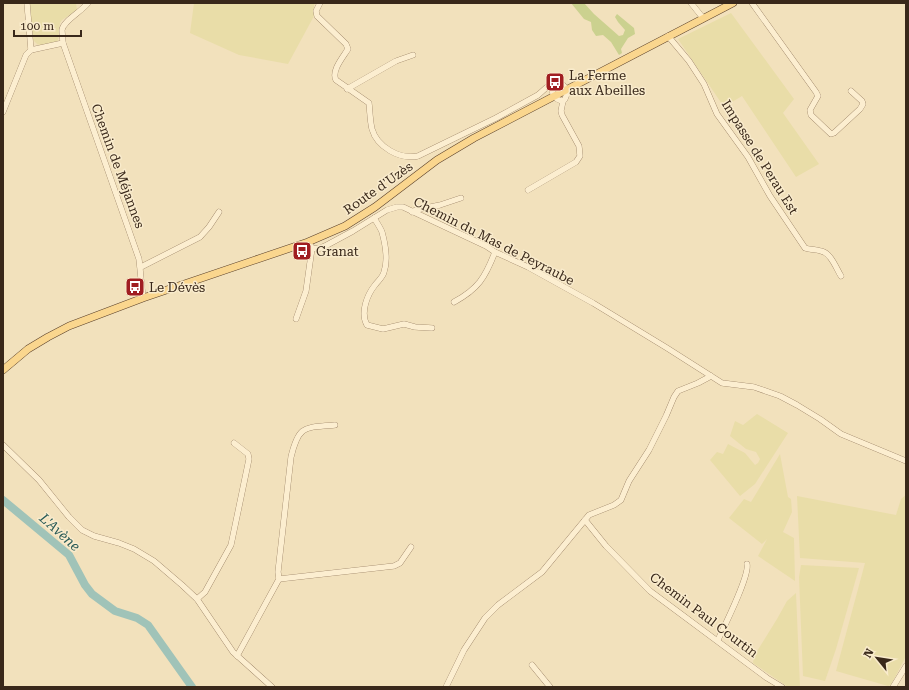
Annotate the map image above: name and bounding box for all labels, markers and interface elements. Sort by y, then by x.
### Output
scale bar [14,12,81,38]
text: 100 m [20,19,54,33]
place label: La Ferme aux Abeilles [569,68,645,98]
bus stop icon: La Ferme aux Abeilles [544,71,566,93]
street label: Impasse de Perau Est [719,97,801,217]
street label: Chemin de Méjannes [88,102,148,230]
street label: Route d'Uzès [341,159,415,217]
street label: Chemin du Mas de Peyraube [411,194,577,288]
bus stop icon: Granat [291,240,313,262]
place label: Granat [316,244,359,259]
bus stop icon: Le Dévès [124,276,146,298]
place label: Le Dévès [149,280,205,295]
water label: L'Avène [36,509,83,554]
street label: Chemin Paul Courtin [647,569,761,661]
north arrow [857,638,897,678]
text: N [861,646,877,660]

